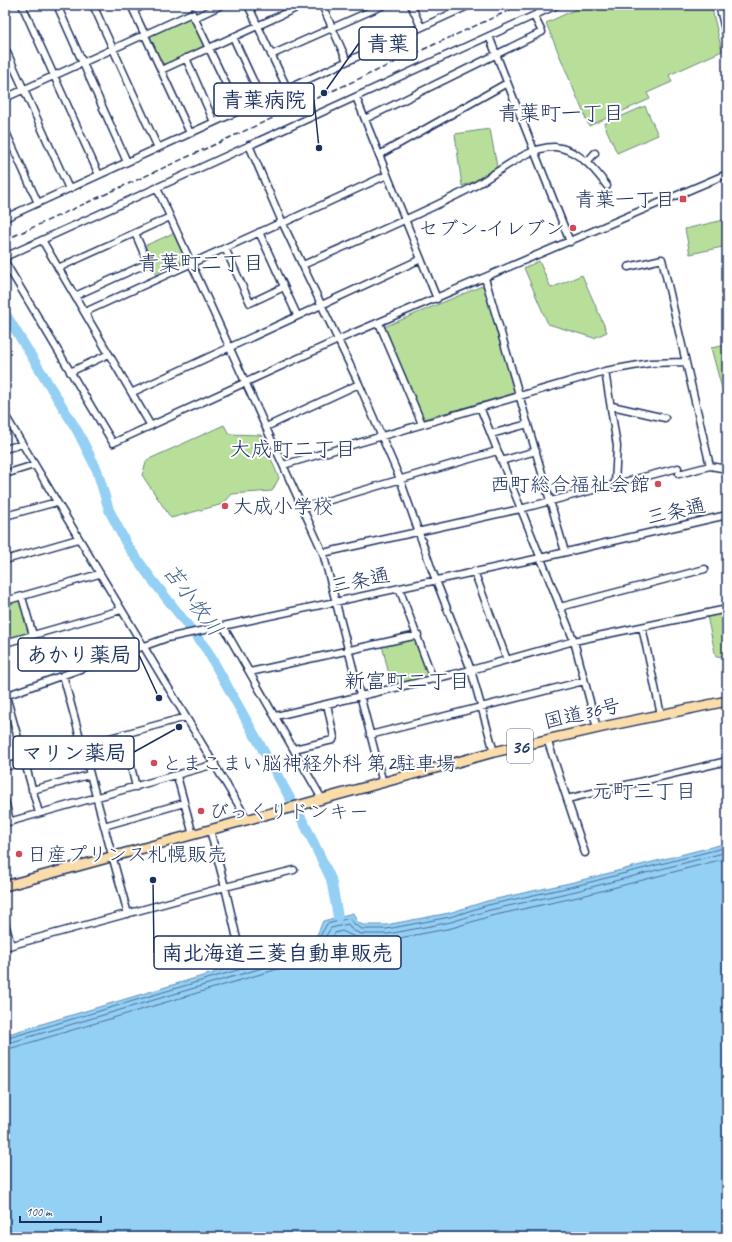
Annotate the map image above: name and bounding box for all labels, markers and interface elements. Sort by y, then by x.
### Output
callout: 青葉 [359,27,417,60]
text: 青葉 [367,31,409,57]
callout: 青葉病院 [214,83,314,116]
text: 青葉病院 [222,87,306,113]
district label: 青葉町一丁目 [498,100,624,126]
place label: 青葉一丁目 [575,187,675,212]
marker: 青葉一丁目 [678,194,688,204]
place label: セブン-イレブン [418,216,565,241]
marker: セブン-イレブン [568,223,578,233]
district label: 青葉町二丁目 [138,250,264,276]
district label: 大成町二丁目 [230,436,356,462]
place label: 西町総合福祉会館 [490,472,650,497]
marker: 西町総合福祉会館 [653,479,663,489]
street label: 三条通 [644,493,708,530]
place label: 大成小学校 [233,494,333,519]
marker: 大成小学校 [220,501,230,511]
water label: 苫小牧川 [157,559,229,641]
street label: 三条通 [328,562,392,599]
callout: あかり薬局 [18,638,139,671]
text: あかり薬局 [27,642,132,668]
district label: 新富町二丁目 [344,668,470,694]
street label: 国道36号 [541,693,623,734]
road number: 36 [507,729,533,763]
callout: マリン薬局 [13,736,134,769]
text: マリン薬局 [22,740,127,766]
place label: とまこまい脳神経外科 第2駐車場 [162,751,456,776]
marker: とまこまい脳神経外科 第2駐車場 [149,758,159,768]
district label: 元町三丁目 [592,778,697,804]
place label: びっくりドンキー [209,799,369,824]
marker: びっくりドンキー [196,806,206,816]
place label: 日産プリンス札幌販売 [27,842,227,867]
marker: 日産プリンス札幌販売 [14,849,24,859]
callout: 南北海道三菱自動車販売 [154,936,401,969]
text: 南北海道三菱自動車販売 [162,940,393,966]
scale bar [20,1198,101,1224]
text: 100 m [26,1204,53,1220]

